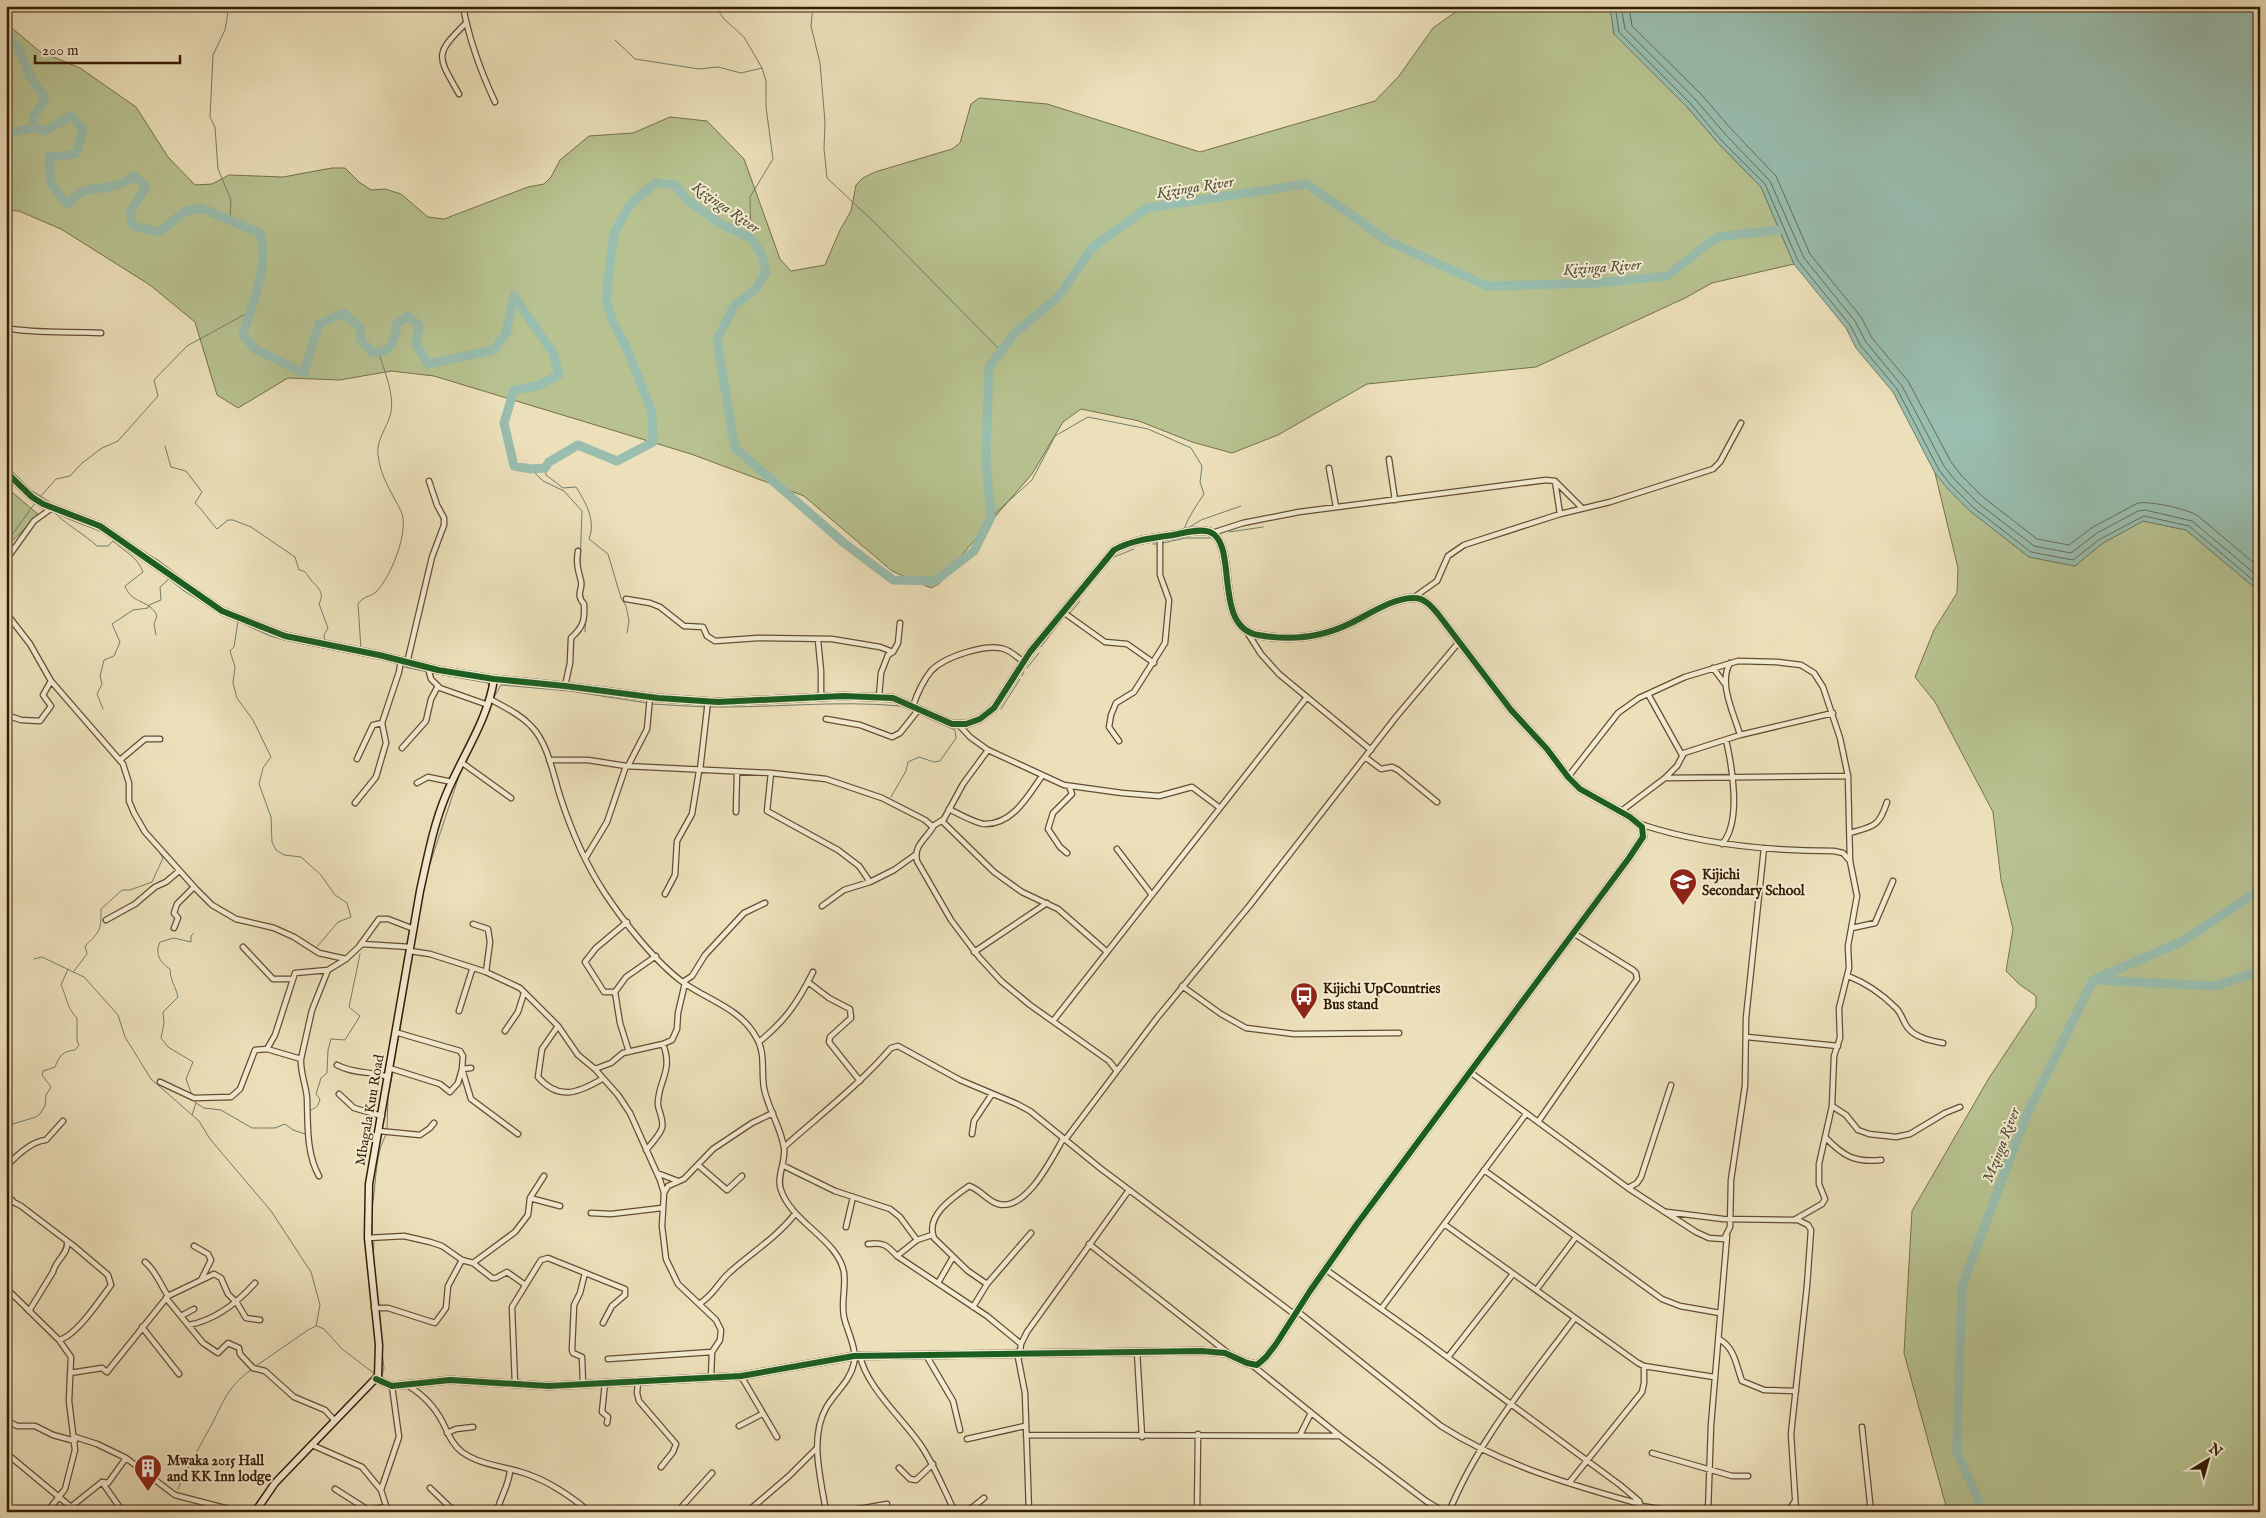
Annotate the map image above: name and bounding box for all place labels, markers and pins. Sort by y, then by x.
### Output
place label: Kijichi Secondary School [1702,866,1806,900]
school or university icon: Kijichi Secondary School [1668,867,1698,906]
place label: Kijichi UpCountries Bus stand [1323,980,1440,1014]
bus stop icon: Kijichi UpCountries Bus stand [1289,981,1319,1020]
place label: Mwaka 2015 Hall and KK Inn lodge [167,1452,272,1486]
building icon: Mwaka 2015 Hall and KK Inn lodge [133,1453,163,1492]

